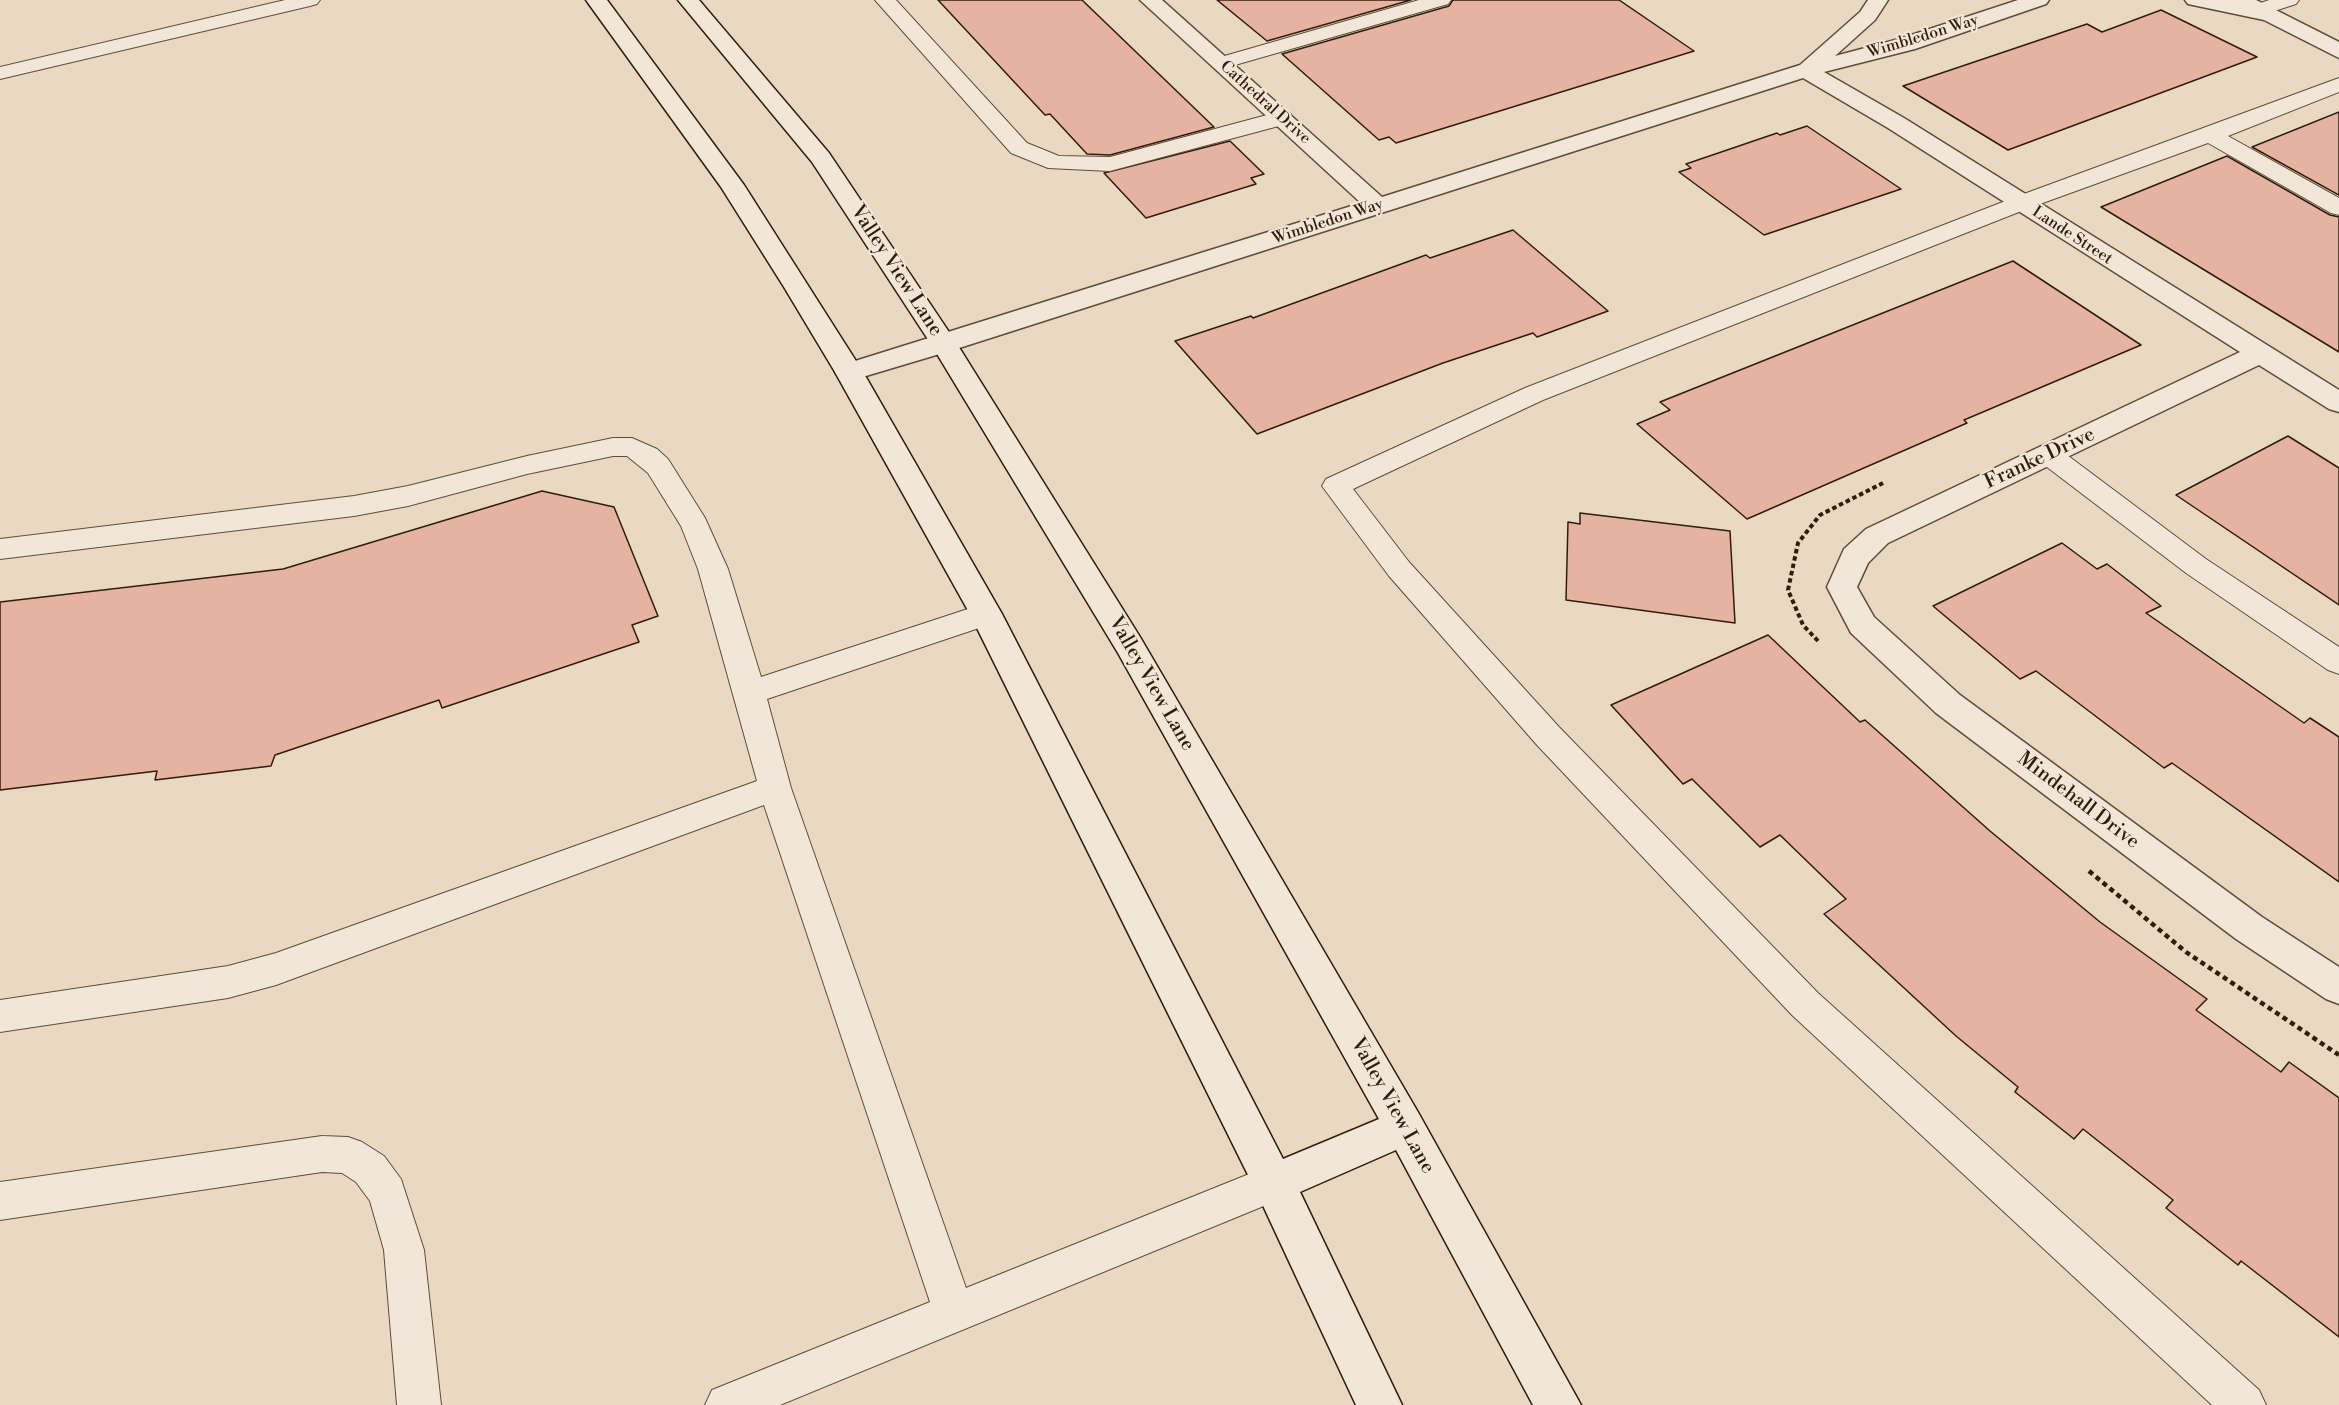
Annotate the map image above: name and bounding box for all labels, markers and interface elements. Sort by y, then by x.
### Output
street label: Wimbledon Way [1865,11,1981,63]
street label: Cathedral Drive [1216,57,1314,149]
street label: Wimbledon Way [1270,195,1386,249]
street label: Valley View Lane [845,201,947,341]
street label: Lande Street [2028,203,2116,269]
street label: Franke Drive [1981,423,2099,495]
street label: Valley View Lane [1103,612,1199,756]
street label: Mindehall Drive [2012,747,2144,855]
street label: Valley View Lane [1345,1034,1439,1178]

